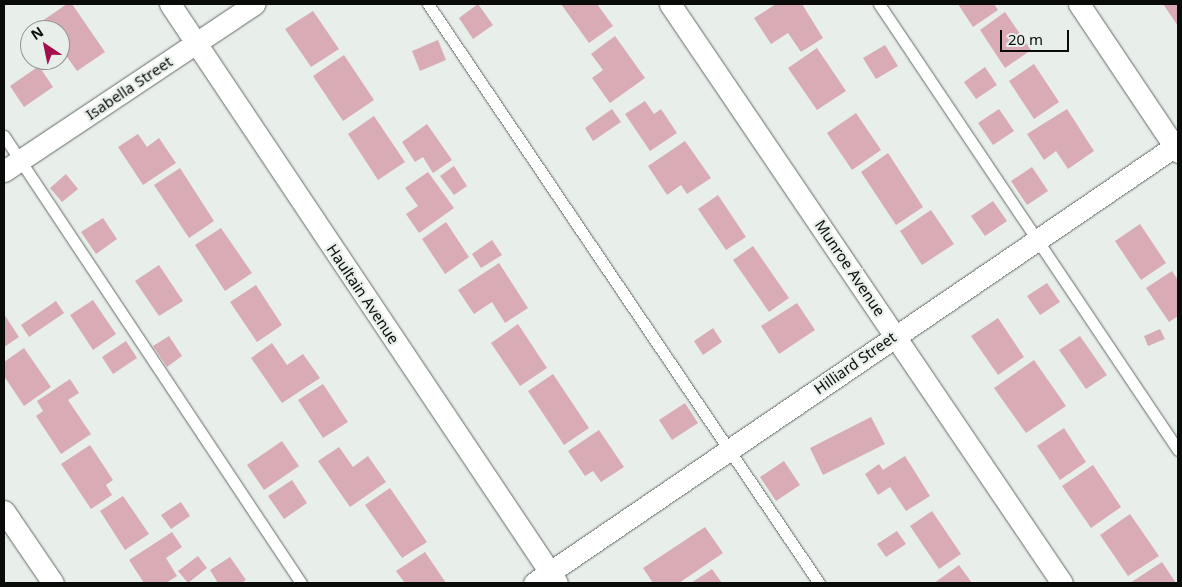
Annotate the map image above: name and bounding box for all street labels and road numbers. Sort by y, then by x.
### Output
street label: Isabella Street [82,52,176,124]
street label: Munroe Avenue [811,216,889,320]
street label: Haultain Avenue [323,241,403,347]
street label: Hilliard Street [811,328,899,398]

